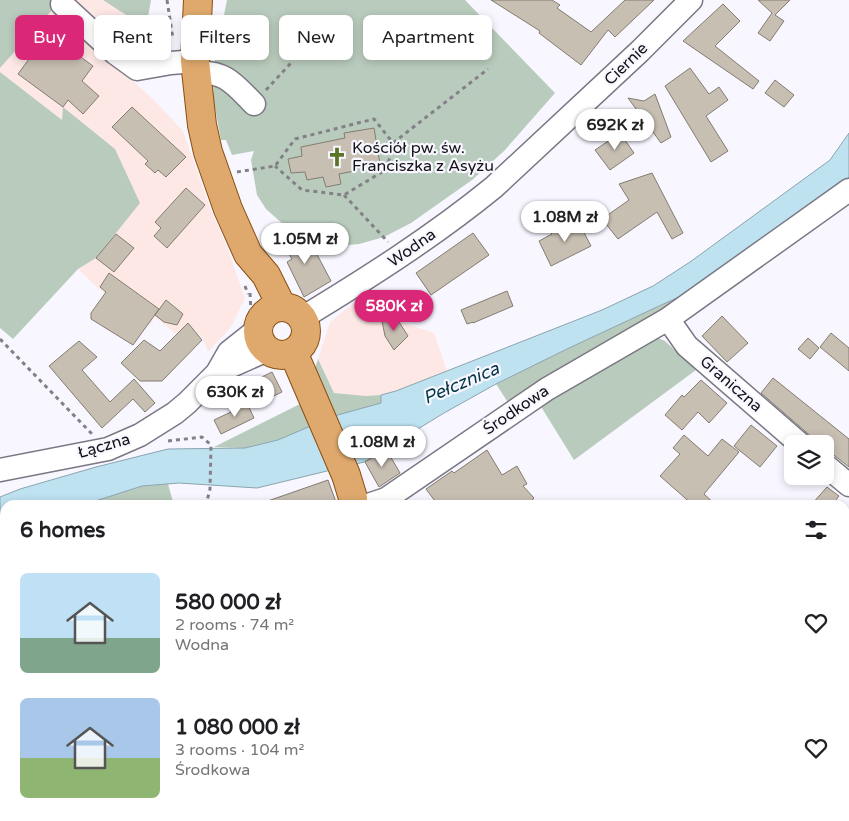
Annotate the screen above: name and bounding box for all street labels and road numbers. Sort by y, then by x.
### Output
street label: Ciernie [600,38,652,90]
street label: Wodna [384,224,440,272]
street label: Graniczna [696,351,766,417]
street label: Środkowa [479,381,553,439]
street label: Łączna [76,429,132,463]

